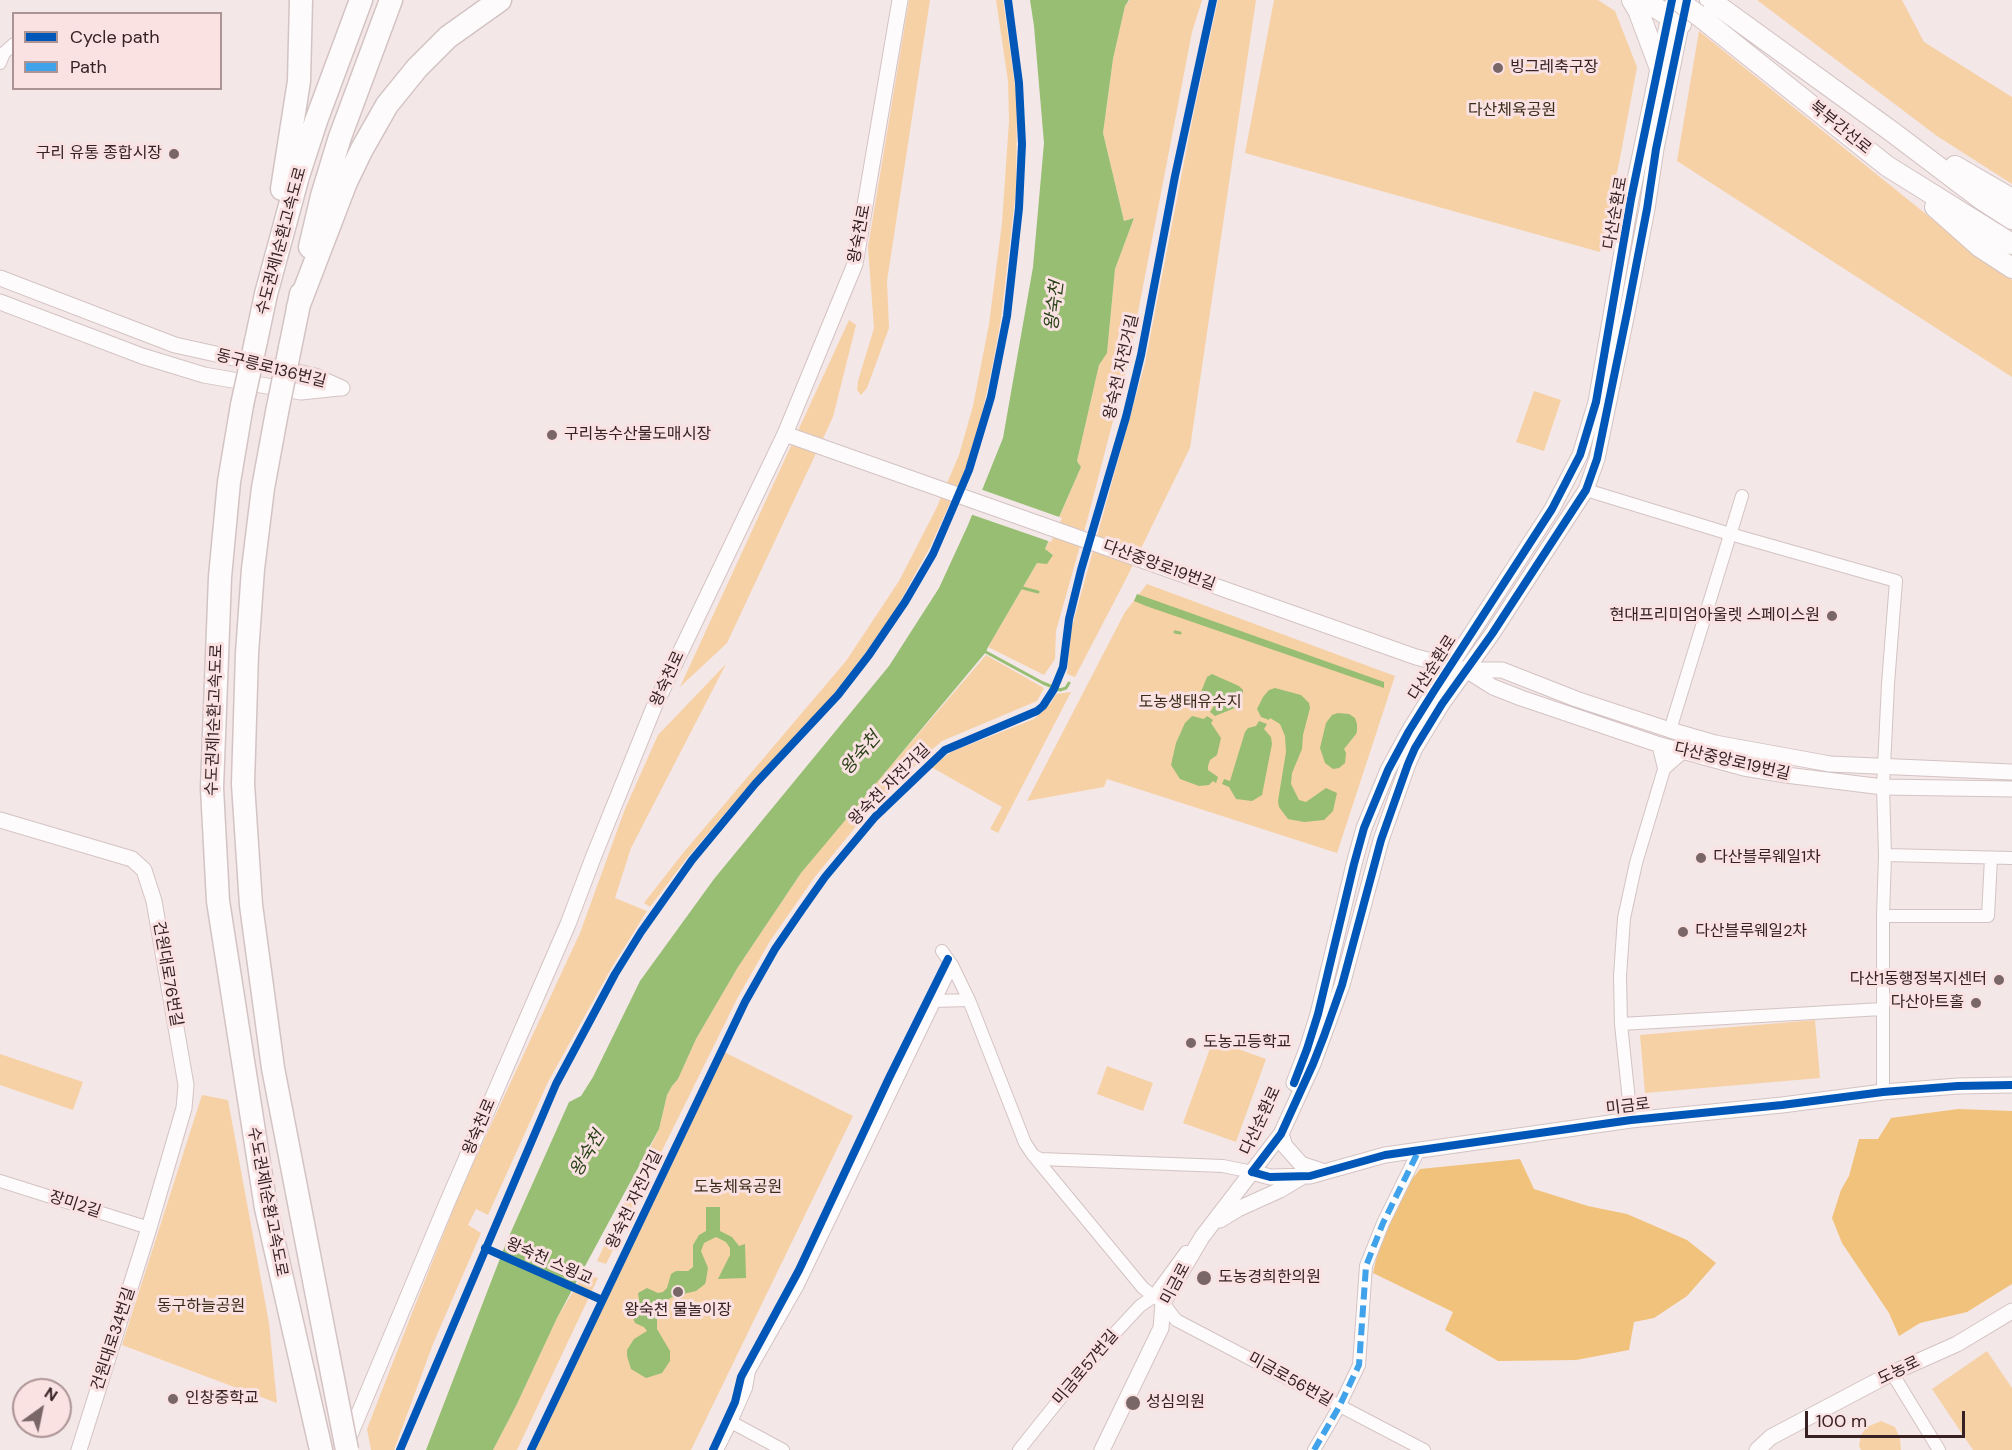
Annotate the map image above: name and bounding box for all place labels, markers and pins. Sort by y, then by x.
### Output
place label: 빙그레축구장 [1510,58,1598,78]
marker: 빙그레축구장 [1491,61,1505,75]
place label: 구리 유통 종합시장 [36,144,162,164]
marker: 구리 유통 종합시장 [167,147,181,161]
place label: 구리농수산물도매시장 [564,425,711,445]
marker: 구리농수산물도매시장 [545,428,559,442]
place label: 현대프리미엄아울렛 스페이스원 [1610,606,1820,626]
marker: 현대프리미엄아울렛 스페이스원 [1825,609,1839,623]
place label: 다산블루웨일1차 [1713,848,1821,868]
marker: 다산블루웨일1차 [1694,851,1708,865]
place label: 다산블루웨일2차 [1695,922,1807,942]
marker: 다산블루웨일2차 [1676,925,1690,939]
place label: 다산1동행정복지센터 [1850,970,1987,990]
marker: 다산1동행정복지센터 [1992,973,2006,987]
place label: 다산아트홀 [1890,993,1964,1013]
marker: 다산아트홀 [1969,996,1983,1010]
place label: 도농고등학교 [1203,1033,1291,1053]
marker: 도농고등학교 [1184,1036,1198,1050]
place label: 도농경희한의원 [1218,1268,1321,1288]
marker: 도농경희한의원 [1195,1269,1213,1287]
marker: 왕숙천 물놀이장 [671,1285,685,1299]
place label: 왕숙천 물놀이장 [624,1301,732,1321]
place label: 인창중학교 [185,1389,259,1409]
marker: 인창중학교 [166,1392,180,1406]
place label: 성심의원 [1146,1393,1205,1413]
marker: 성심의원 [1124,1394,1142,1412]

